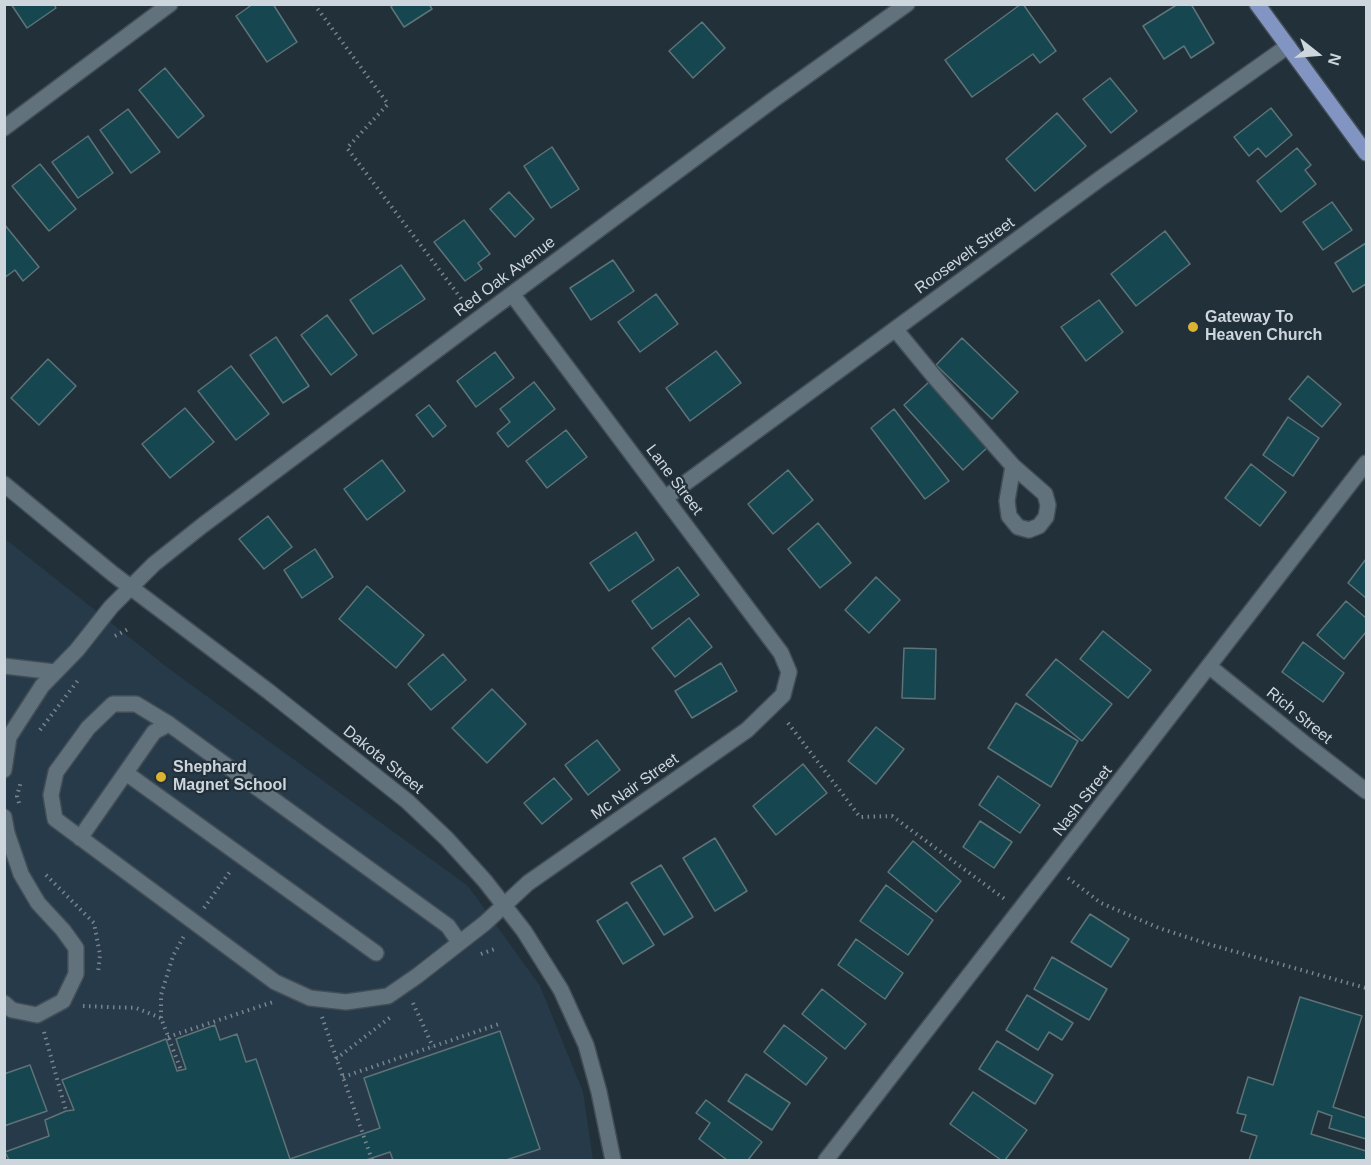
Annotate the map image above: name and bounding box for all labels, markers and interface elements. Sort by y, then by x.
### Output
north arrow [1287,24,1347,84]
text: N [1325,51,1345,67]
street label: Roosevelt Street [912,213,1018,299]
street label: Red Oak Avenue [451,233,559,321]
place label: Gateway To Heaven Church [1205,308,1322,346]
marker: Gateway To Heaven Church [1186,320,1200,334]
street label: Lane Street [641,441,707,519]
street label: Rich Street [1262,684,1336,748]
street label: Dakota Street [339,722,427,798]
street label: Mc Nair Street [588,750,682,824]
place label: Shephard Magnet School [173,758,287,796]
street label: Nash Street [1049,762,1117,840]
marker: Shephard Magnet School [154,770,168,784]

